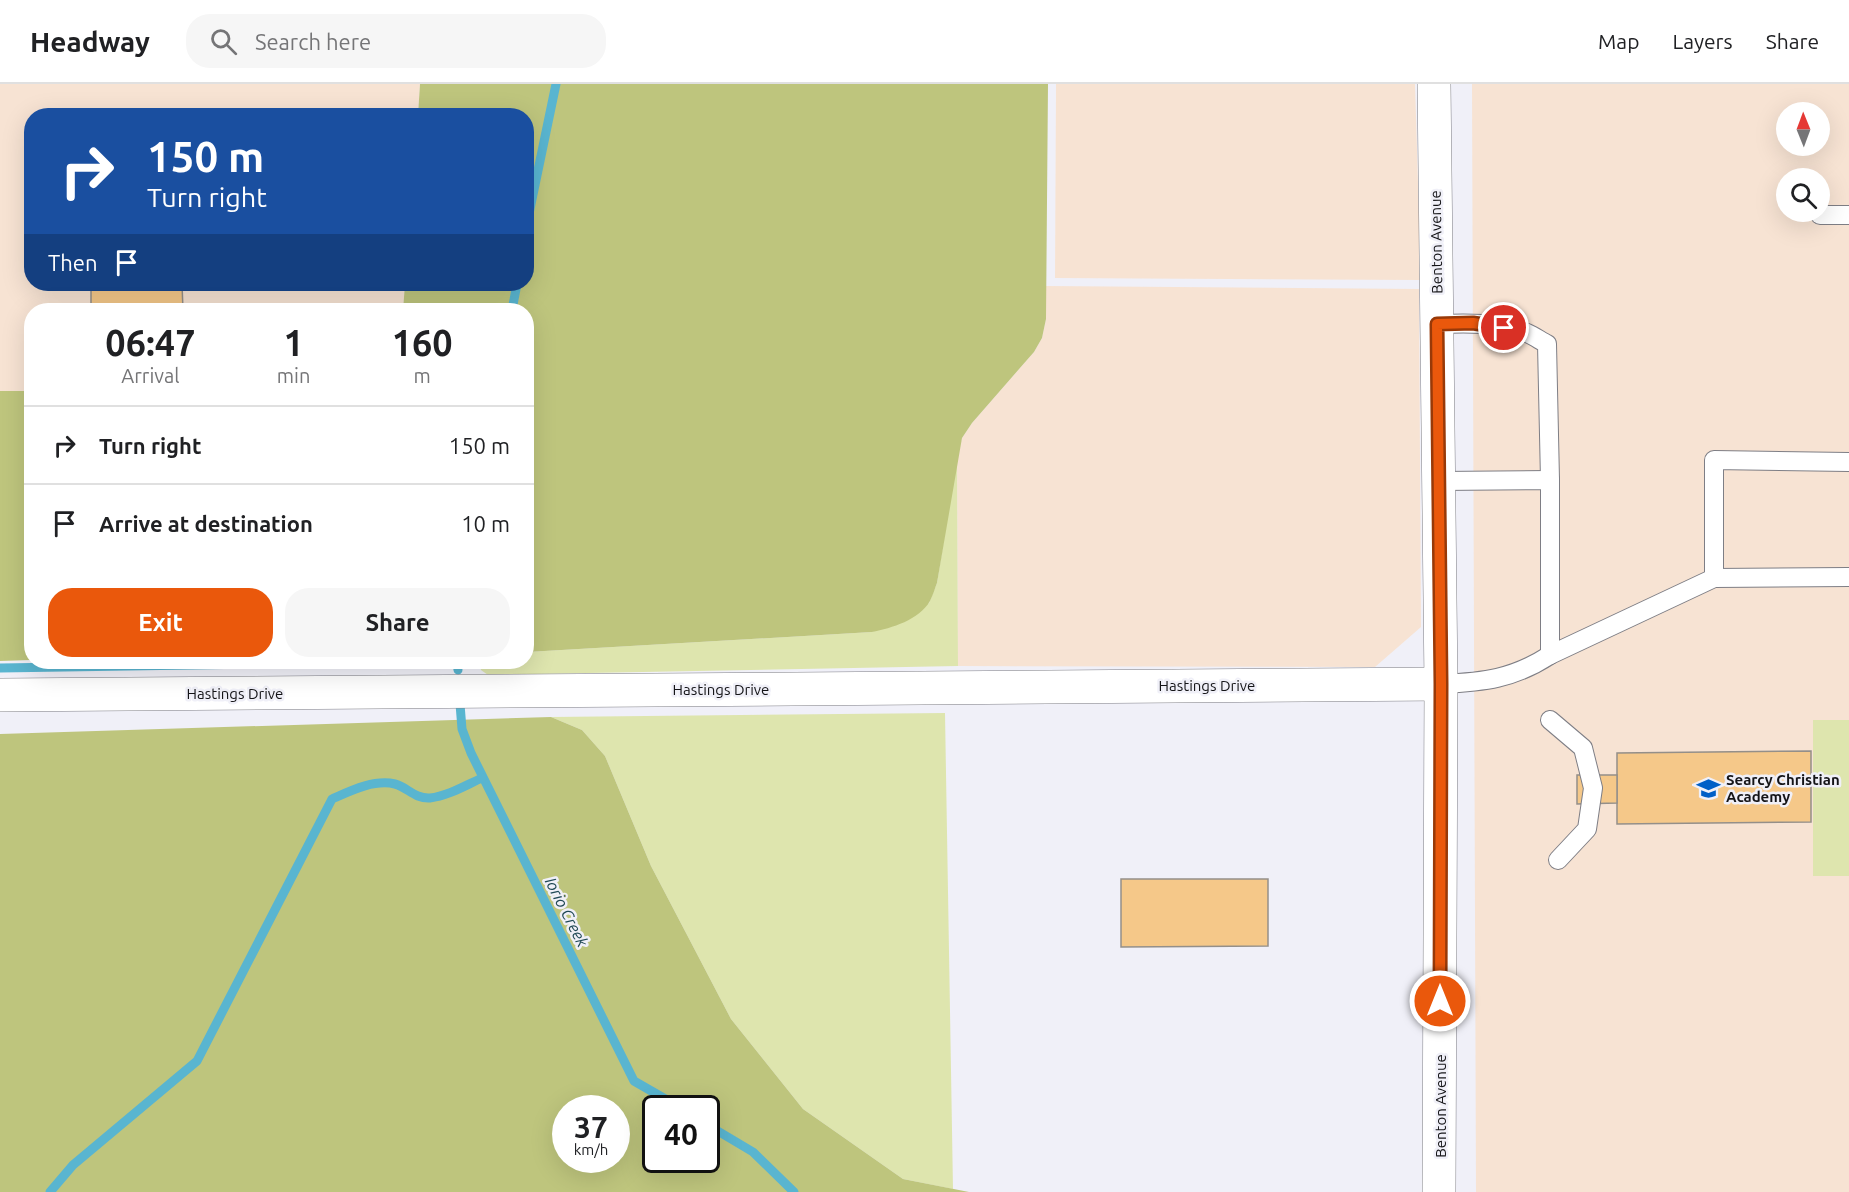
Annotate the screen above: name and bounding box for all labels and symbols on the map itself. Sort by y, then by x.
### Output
north arrow [1776,102,1830,156]
street label: Benton Avenue [1427,190,1445,294]
pin [1478,302,1529,353]
street label: Hastings Drive [1159,677,1255,694]
street label: Hastings Drive [673,681,769,698]
street label: Hastings Drive [187,685,283,702]
place label: Searcy Christian Academy [1726,771,1840,805]
school or university icon: Searcy Christian Academy [1695,775,1721,801]
water label: Iorio Creek [542,874,593,950]
position arrow [1408,969,1472,1033]
street label: Benton Avenue [1432,1054,1449,1158]
speed limit sign: 40 [642,1095,720,1173]

